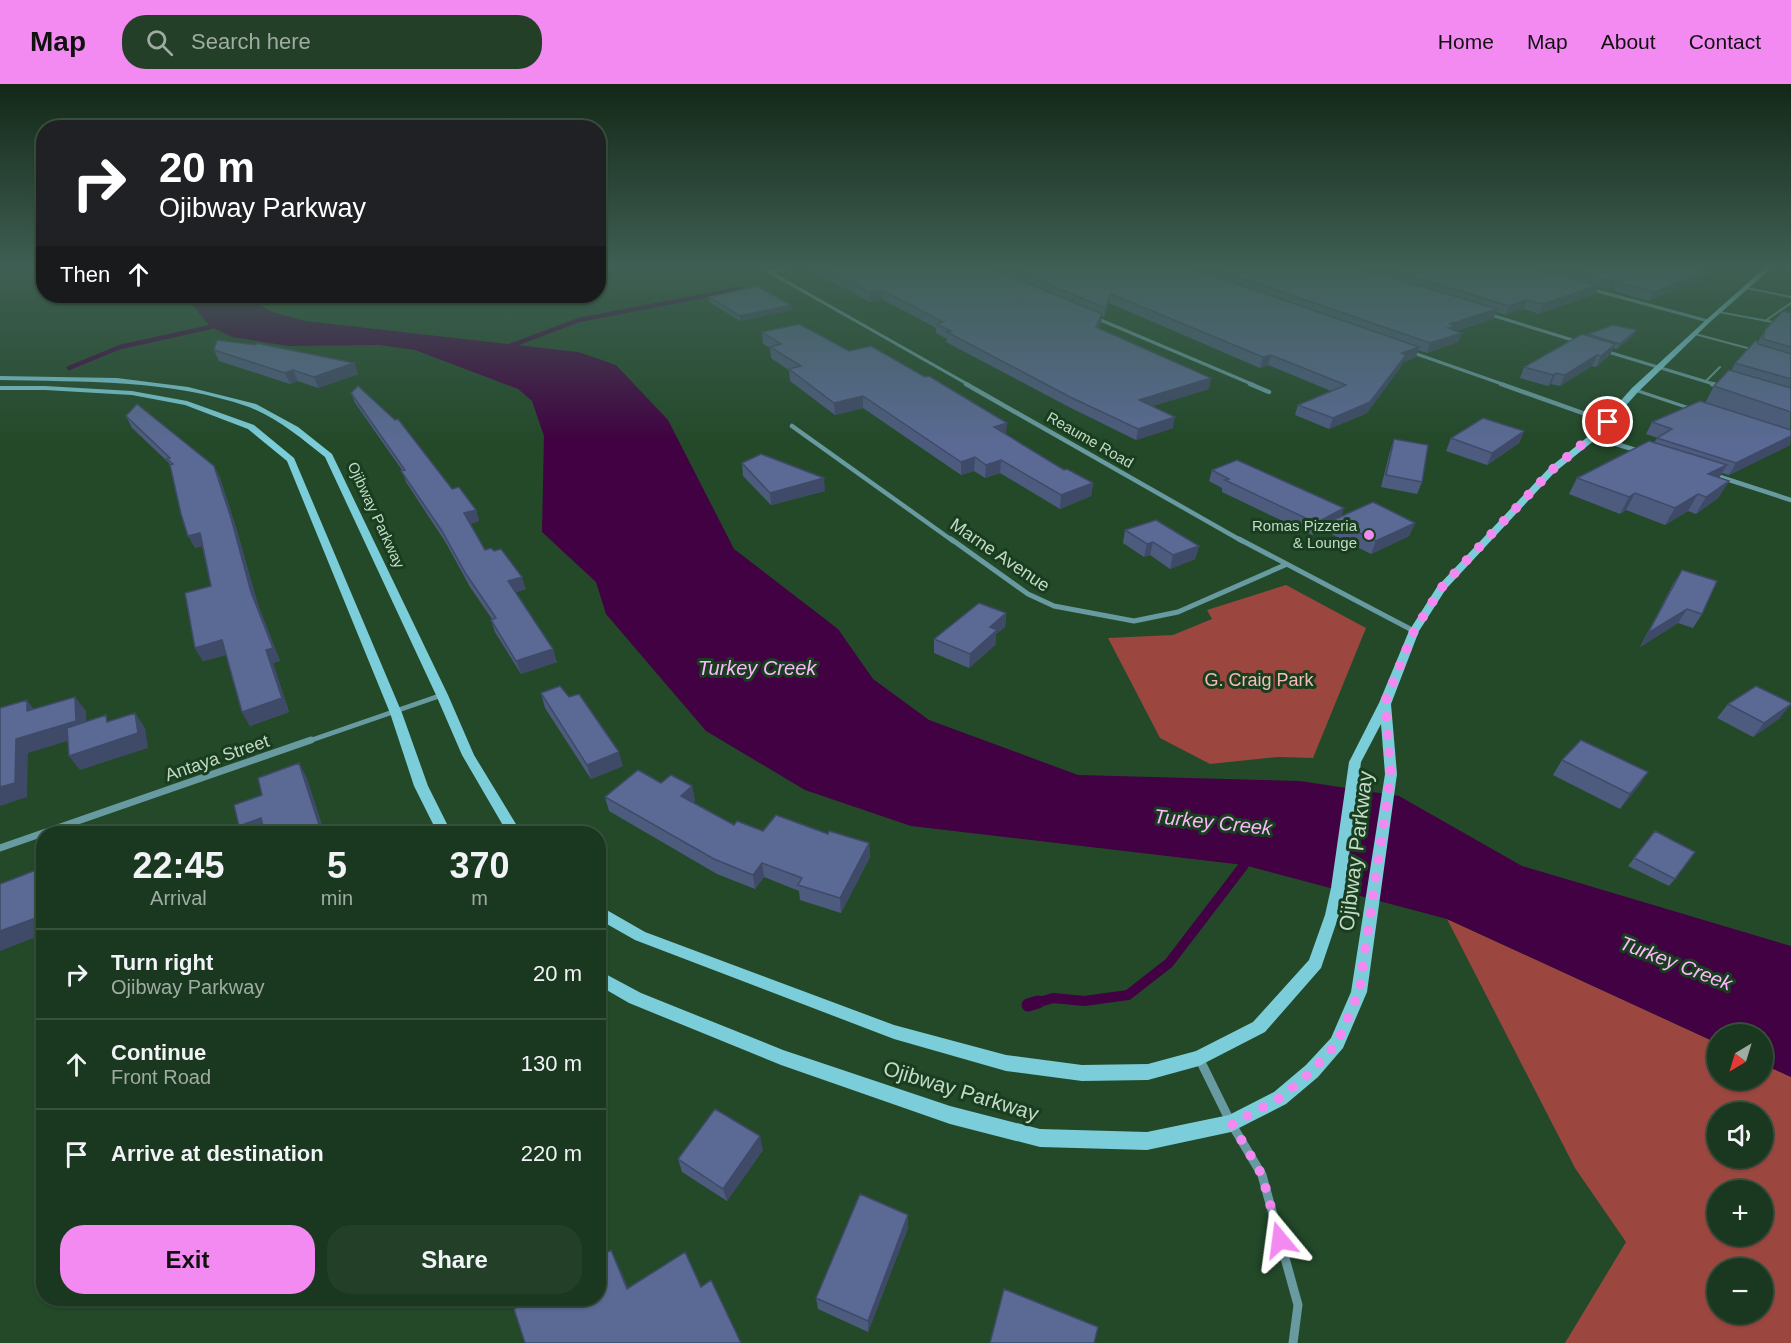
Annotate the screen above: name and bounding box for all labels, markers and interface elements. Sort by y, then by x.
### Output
search box [122,15,542,69]
text: Map [30,26,86,57]
icon: search [143,26,176,59]
text: Search here [191,29,311,54]
text: Home [1438,30,1494,53]
text: Map [1527,30,1568,53]
text: About [1601,30,1656,53]
text: Contact [1689,30,1761,53]
icon: right [60,144,138,222]
text: 20 m [159,144,255,191]
text: Ojibway Parkway [159,193,366,223]
icon: ahead [122,258,155,291]
text: Then [60,262,110,287]
pin [1582,396,1633,447]
icon: arrive [1591,405,1624,438]
street label: Reaume Road [1044,408,1136,471]
street label: Ojibway Parkway [344,459,409,571]
street label: Marne Avenue [946,514,1054,596]
place label: Romas Pizzeria & Lounge [1252,517,1358,551]
marker: Romas Pizzeria & Lounge [1362,528,1376,542]
water label: Turkey Creek [698,657,817,679]
park label: G. Craig Park [1204,670,1315,690]
street label: Antaya Street [162,731,272,785]
street label: Ojibway Parkway [1334,769,1377,932]
water label: Turkey Creek [1153,805,1274,839]
text: 22:45 [132,845,224,886]
text: 5 [327,845,347,886]
text: 370 [449,845,510,886]
text: Arrival [150,887,207,909]
text: min [321,887,353,909]
text: m [471,887,488,909]
water label: Turkey Creek [1617,931,1736,995]
text: Turn right [111,950,213,975]
icon: right [60,958,93,991]
text: 20 m [533,961,582,986]
text: Ojibway Parkway [111,976,264,998]
north arrow [1707,1024,1773,1090]
map controls [1707,1024,1773,1324]
text: Continue [111,1040,206,1065]
icon: ahead [60,1048,93,1081]
text: 130 m [521,1051,582,1076]
street label: Ojibway Parkway [881,1056,1042,1125]
text: Front Road [111,1066,211,1088]
button: sound [1707,1102,1773,1168]
icon: arrive [60,1138,93,1171]
text: Arrive at destination [111,1141,324,1166]
text: 220 m [521,1141,582,1166]
button: + [1707,1180,1773,1246]
position arrow [1248,1208,1312,1272]
button: Exit [60,1225,315,1294]
button: Share [327,1225,582,1294]
button: − [1707,1258,1773,1324]

